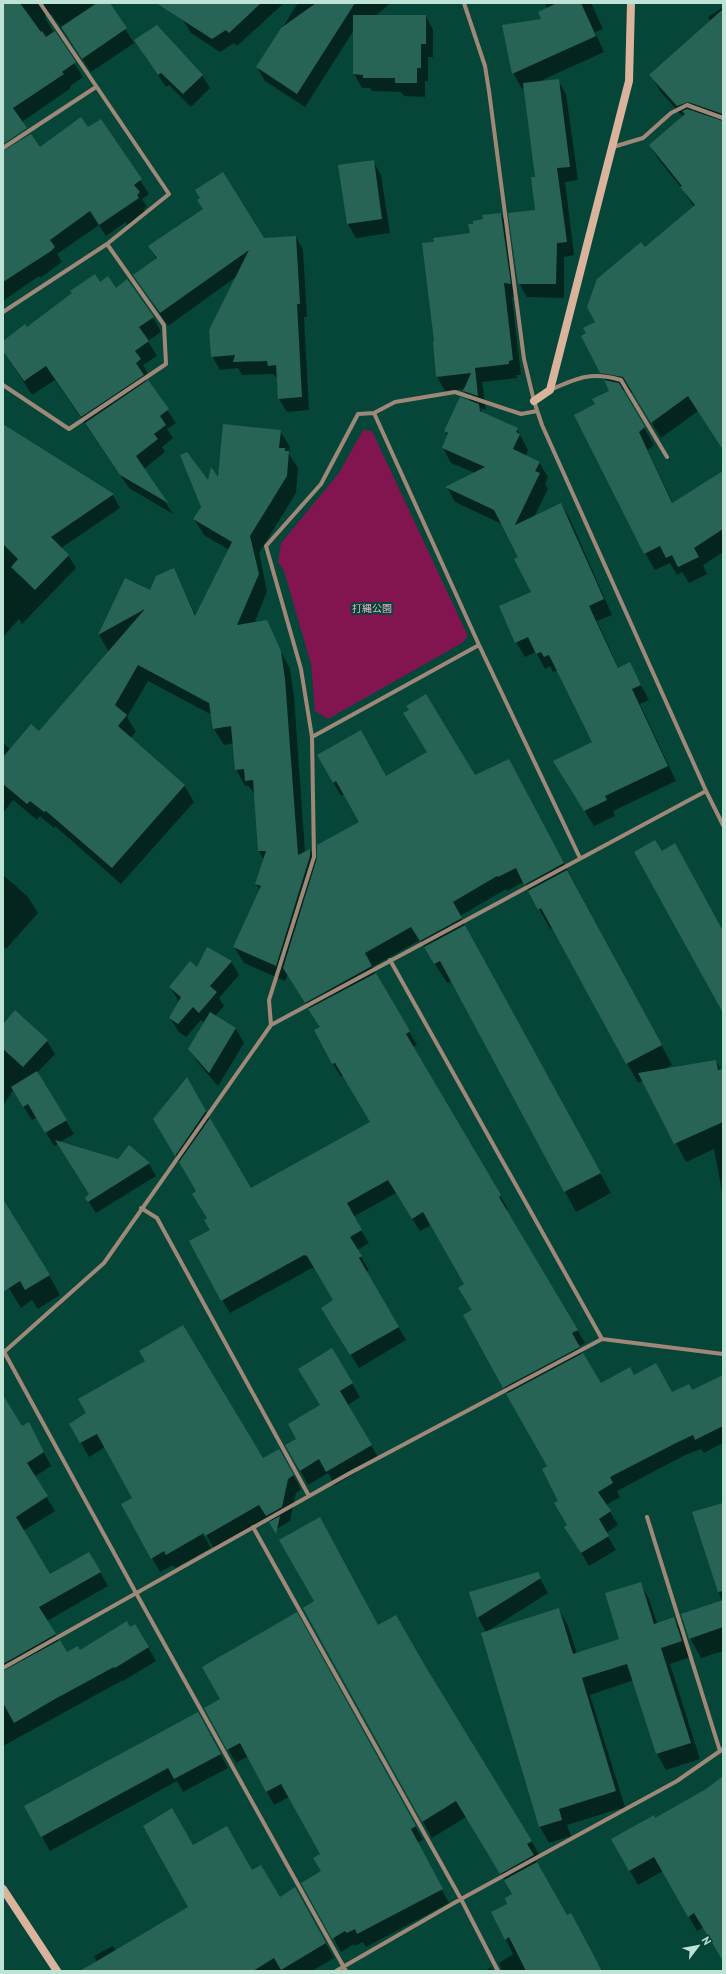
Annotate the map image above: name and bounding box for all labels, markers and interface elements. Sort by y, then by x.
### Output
park label: 打縄公園 [352,602,392,615]
north arrow [678,1926,718,1966]
text: N [699,1934,714,1947]

